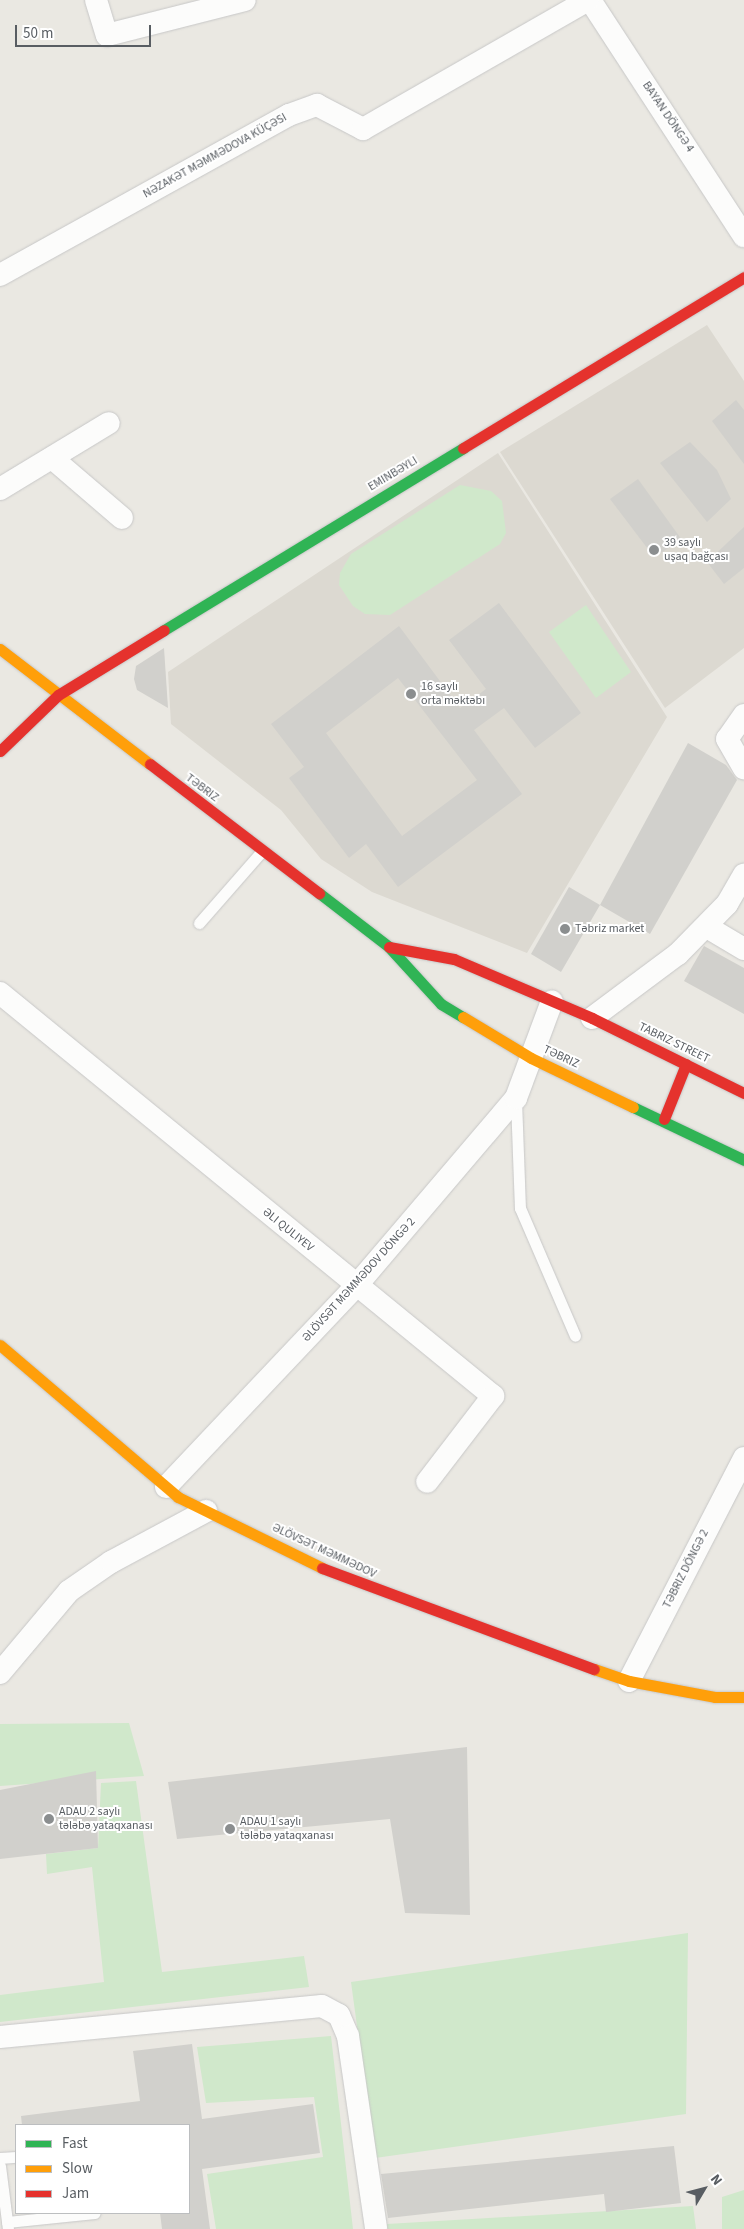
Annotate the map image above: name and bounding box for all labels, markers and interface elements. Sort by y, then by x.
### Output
scale bar [18,15,154,47]
text: 50 m [23,23,53,44]
street label: BAYAN DÖNGƏ 4 [639,79,697,155]
street label: NƏZAKƏT MƏMMƏDOVA KÜÇƏSI [141,110,289,202]
street label: EMINBƏYLI [366,454,420,494]
place label: 39 saylı uşaq bağçası [664,536,728,564]
marker: 39 saylı uşaq bağçası [648,544,660,556]
place label: 16 saylı orta məktəbı [421,680,485,708]
marker: 16 saylı orta məktəbı [405,688,417,700]
street label: TƏBRIZ [183,771,221,805]
place label: Təbriz market [575,922,644,936]
marker: Təbriz market [559,923,571,935]
street label: TABRIZ STREET [636,1020,712,1066]
street label: TƏBRIZ [541,1043,581,1071]
street label: ƏLI QULIYEV [259,1205,317,1255]
street label: ƏLÖVSƏT MƏMMƏDOV DÖNGƏ 2 [299,1215,419,1345]
street label: ƏLÖVSƏT MƏMMƏDOV [270,1521,378,1581]
street label: TƏBRIZ DÖNGƏ 2 [660,1527,712,1611]
place label: ADAU 2 saylı tələbə yataqxanası [59,1805,153,1833]
marker: ADAU 2 saylı tələbə yataqxanası [43,1813,55,1825]
place label: ADAU 1 saylı tələbə yataqxanası [240,1815,334,1843]
marker: ADAU 1 saylı tələbə yataqxanası [224,1823,236,1835]
legend [15,2124,190,2214]
text: Fast [62,2133,88,2154]
text: Slow [62,2158,93,2179]
north arrow [679,2164,729,2214]
text: N [705,2170,727,2190]
text: Jam [62,2183,89,2204]

